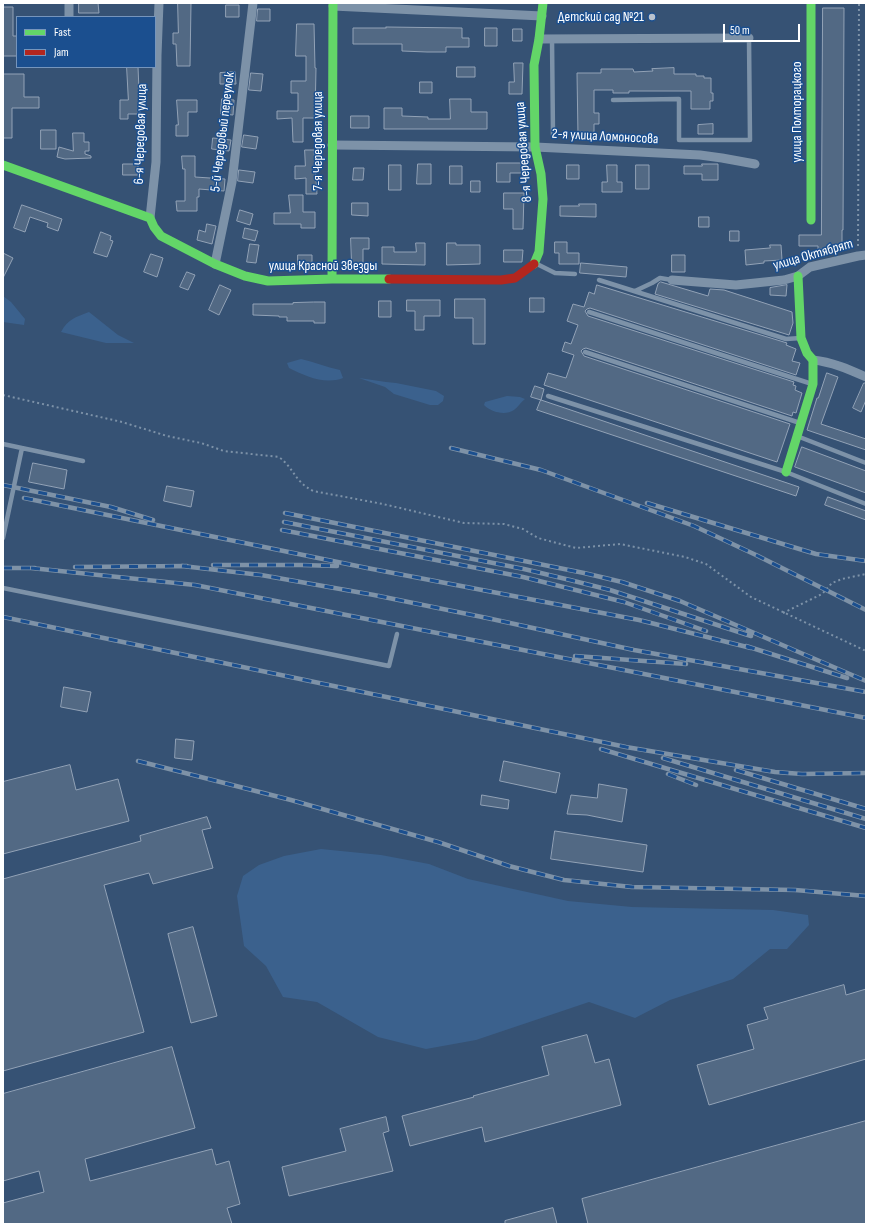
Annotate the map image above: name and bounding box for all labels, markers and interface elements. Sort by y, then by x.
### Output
place label: Детский сад №21 [558,9,644,25]
marker: Детский сад №21 [647,12,657,22]
legend [16,16,156,68]
scale bar [725,16,802,42]
text: 50 m [730,23,750,38]
text: Fast [54,25,71,40]
text: Jam [54,45,69,60]
street label: улица Полторацкого [789,61,805,163]
street label: 5-й Чередовый переулок [207,71,239,193]
street label: 6-я Чередовая улица [131,83,151,185]
street label: 7-я Чередовая улица [310,91,326,191]
street label: 8-я Чередовая улица [512,101,536,203]
street label: 2-я улица Ломоносова [551,126,659,148]
street label: улица Октябрят [771,236,855,274]
street label: улица Красной Звезды [269,258,377,274]

